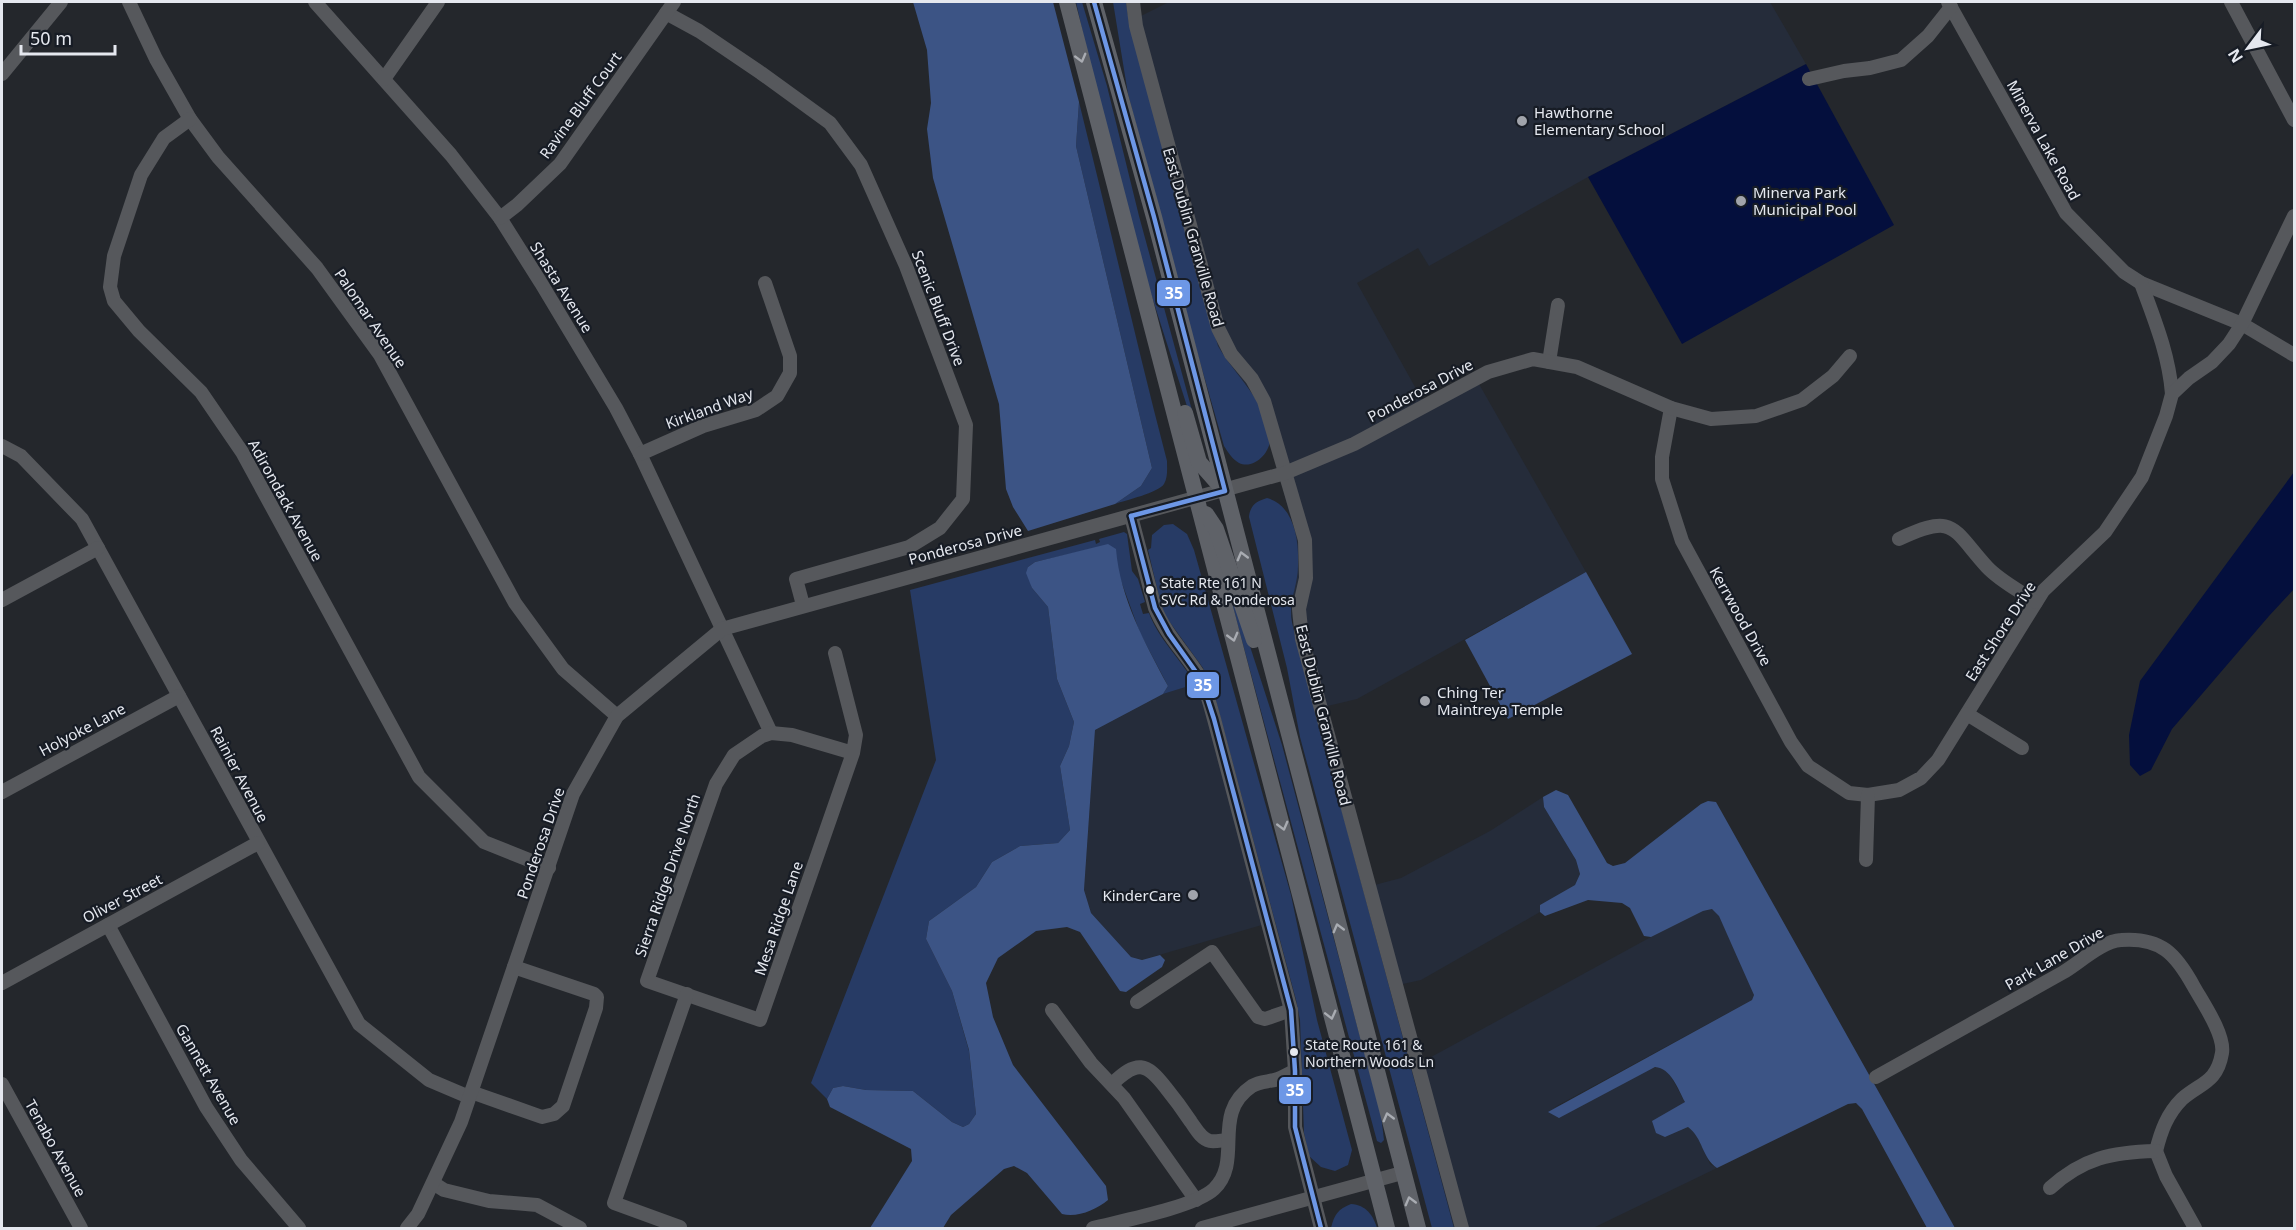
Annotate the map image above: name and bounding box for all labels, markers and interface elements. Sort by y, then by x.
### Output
scale bar [21,18,116,56]
north arrow [2218,18,2278,78]
text: 50 m [30,26,72,50]
text: N [2223,45,2248,67]
street label: Ravine Bluff Court [534,47,626,162]
one-way arrow [1074,53,1087,63]
street label: Minerva Lake Road [2003,77,2085,203]
place label: Hawthorne Elementary School [1534,102,1665,139]
marker: Hawthorne Elementary School [1515,114,1529,128]
street label: East Dublin Granville Road [1159,145,1229,329]
place label: Minerva Park Municipal Pool [1753,182,1857,219]
marker: Minerva Park Municipal Pool [1734,194,1748,208]
street label: Shasta Avenue [526,238,598,336]
street label: Scenic Bluff Drive [908,247,970,369]
street label: Palomar Avenue [330,264,412,372]
line badge: 35 [1156,279,1191,307]
text: 35 [1165,282,1183,304]
street label: Ponderosa Drive [1364,354,1476,426]
street label: Kirkland Way [662,383,756,433]
street label: Adirondack Avenue [244,436,328,564]
street label: Ponderosa Drive [906,519,1024,569]
one-way arrow [1237,552,1249,562]
street label: Kerrwood Drive [1706,563,1776,669]
place label: State Rte 161 N SVC Rd & Ponderosa [1161,573,1295,609]
street label: East Shore Drive [1960,577,2040,685]
marker: State Rte 161 N SVC Rd & Ponderosa [1144,584,1156,596]
street label: East Dublin Granville Road [1292,622,1356,808]
one-way arrow [1225,632,1238,642]
line badge: 35 [1186,671,1220,699]
text: 35 [1194,674,1212,696]
place label: Ching Ter Maintreya Temple [1437,682,1563,719]
marker: Ching Ter Maintreya Temple [1418,694,1432,708]
street label: Holyoke Lane [35,698,129,760]
street label: Rainier Avenue [206,723,274,825]
street label: Ponderosa Drive [512,785,568,901]
street label: Sierra Ridge Drive North [630,791,704,959]
one-way arrow [1275,821,1288,831]
street label: Mesa Ridge Lane [749,858,807,978]
street label: Oliver Street [79,868,166,927]
place label: KinderCare [1102,885,1181,905]
marker: KinderCare [1186,888,1200,902]
street label: Park Lane Drive [2001,922,2107,994]
one-way arrow [1333,923,1346,933]
one-way arrow [1323,1010,1336,1020]
street label: Gannett Avenue [172,1020,246,1128]
place label: State Route 161 & Northern Woods Ln [1305,1035,1434,1071]
marker: State Route 161 & Northern Woods Ln [1288,1046,1300,1058]
line badge: 35 [1278,1076,1312,1105]
text: 35 [1286,1079,1304,1101]
street label: Tenabo Avenue [21,1096,91,1200]
one-way arrow [1382,1112,1395,1122]
one-way arrow [1405,1196,1417,1207]

